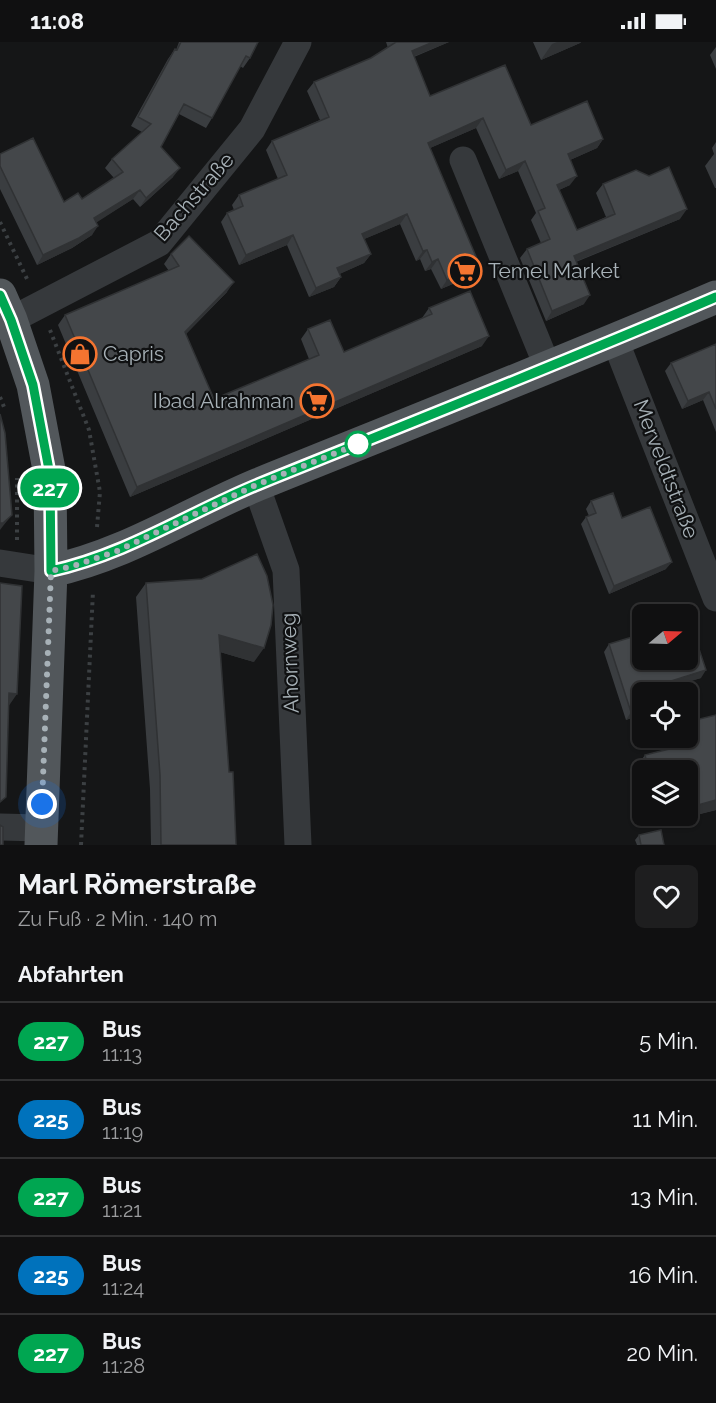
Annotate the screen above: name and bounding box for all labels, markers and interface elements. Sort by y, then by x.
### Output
text: 11:08 [30,8,84,34]
street label: Bachstraße [148,147,239,246]
supermarket icon: Temel Market [447,253,483,289]
place label: Temel Market [488,258,620,283]
shop icon: Capris [62,336,98,372]
place label: Capris [103,341,164,366]
supermarket icon: Ibad Alrahman [299,383,335,419]
place label: Ibad Alrahman [153,388,294,413]
street label: Merveldtstraße [629,396,704,542]
unlabelled marker [345,431,371,457]
line badge: 227 [16,468,84,508]
text: 227 [32,476,68,501]
north arrow [632,604,698,670]
map controls [632,604,698,826]
street label: Ahornweg [275,612,304,714]
button: locate [632,682,698,748]
button: layers [632,760,698,826]
your location [27,789,57,819]
button: heart [635,865,698,928]
text: Marl Römerstraße [18,868,256,901]
text: Zu Fuß · 2 Min. · 140 m [18,907,217,931]
text: Abfahrten [18,961,124,987]
text: Bus [102,1016,141,1042]
text: 5 Min. [639,1028,698,1054]
text: 227 [33,1029,69,1054]
text: 11:13 [102,1042,142,1066]
text: Bus [102,1094,141,1120]
text: 11 Min. [632,1106,698,1132]
text: 225 [33,1107,69,1132]
text: 11:19 [102,1120,143,1144]
text: Bus [102,1172,141,1198]
text: 13 Min. [630,1184,698,1210]
text: 227 [33,1185,69,1210]
text: 11:21 [102,1198,142,1222]
text: Bus [102,1250,141,1276]
text: 16 Min. [629,1262,698,1288]
text: 225 [33,1263,69,1288]
text: 11:24 [102,1276,144,1300]
text: Bus [102,1328,141,1354]
text: 20 Min. [626,1340,698,1366]
text: 227 [33,1341,69,1366]
text: 11:28 [102,1354,145,1378]

